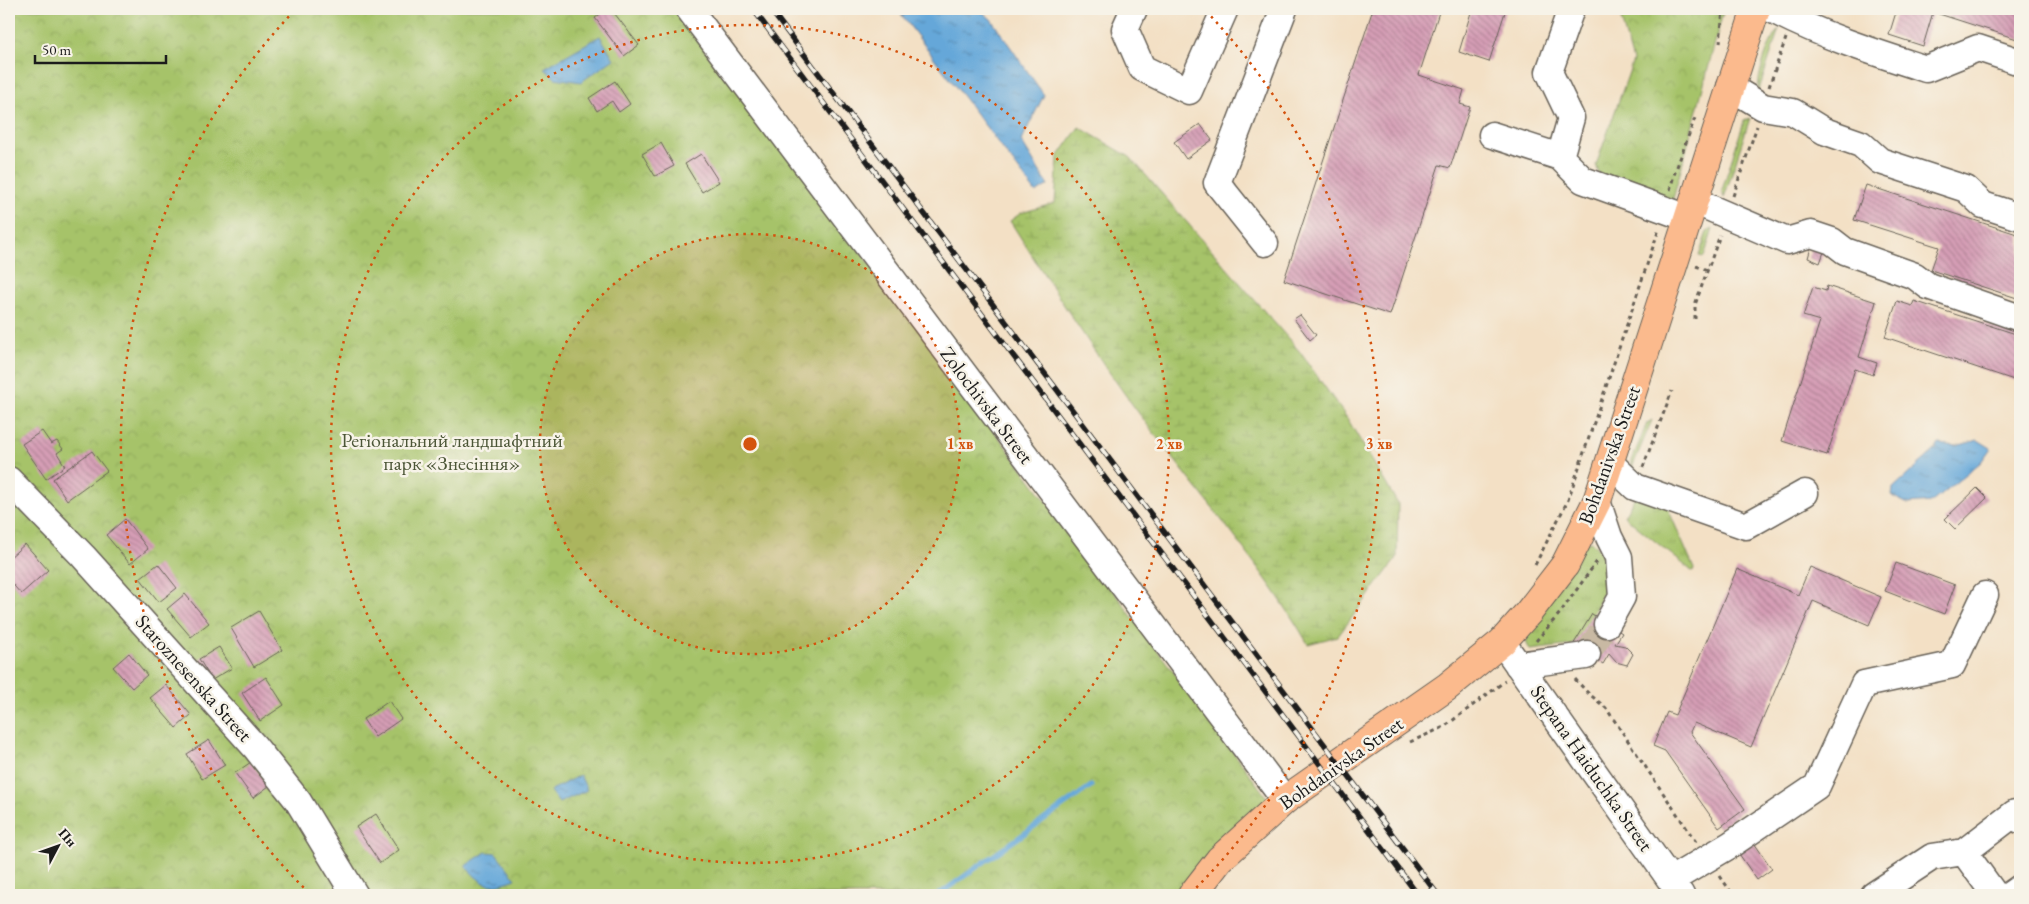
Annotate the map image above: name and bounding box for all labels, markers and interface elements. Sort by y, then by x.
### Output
scale bar [35,32,166,64]
text: 50 m [42,40,71,59]
street label: Zolochivska Street [934,341,1040,469]
street label: Bohdanivska Street [1572,381,1646,528]
park label: Регіональний ландшафтний парк «Знесіння» [341,427,563,476]
text: 1 хв [947,434,973,453]
text: 2 хв [1156,434,1182,453]
text: 3 хв [1366,434,1392,453]
centre of rings [741,435,759,453]
street label: Staroznesenska Street [130,609,258,748]
street label: Stepana Haiduchka Street [1525,680,1660,857]
street label: Bohdanivska Street [1274,710,1409,815]
north arrow [32,822,82,872]
text: Пн [55,824,81,851]

